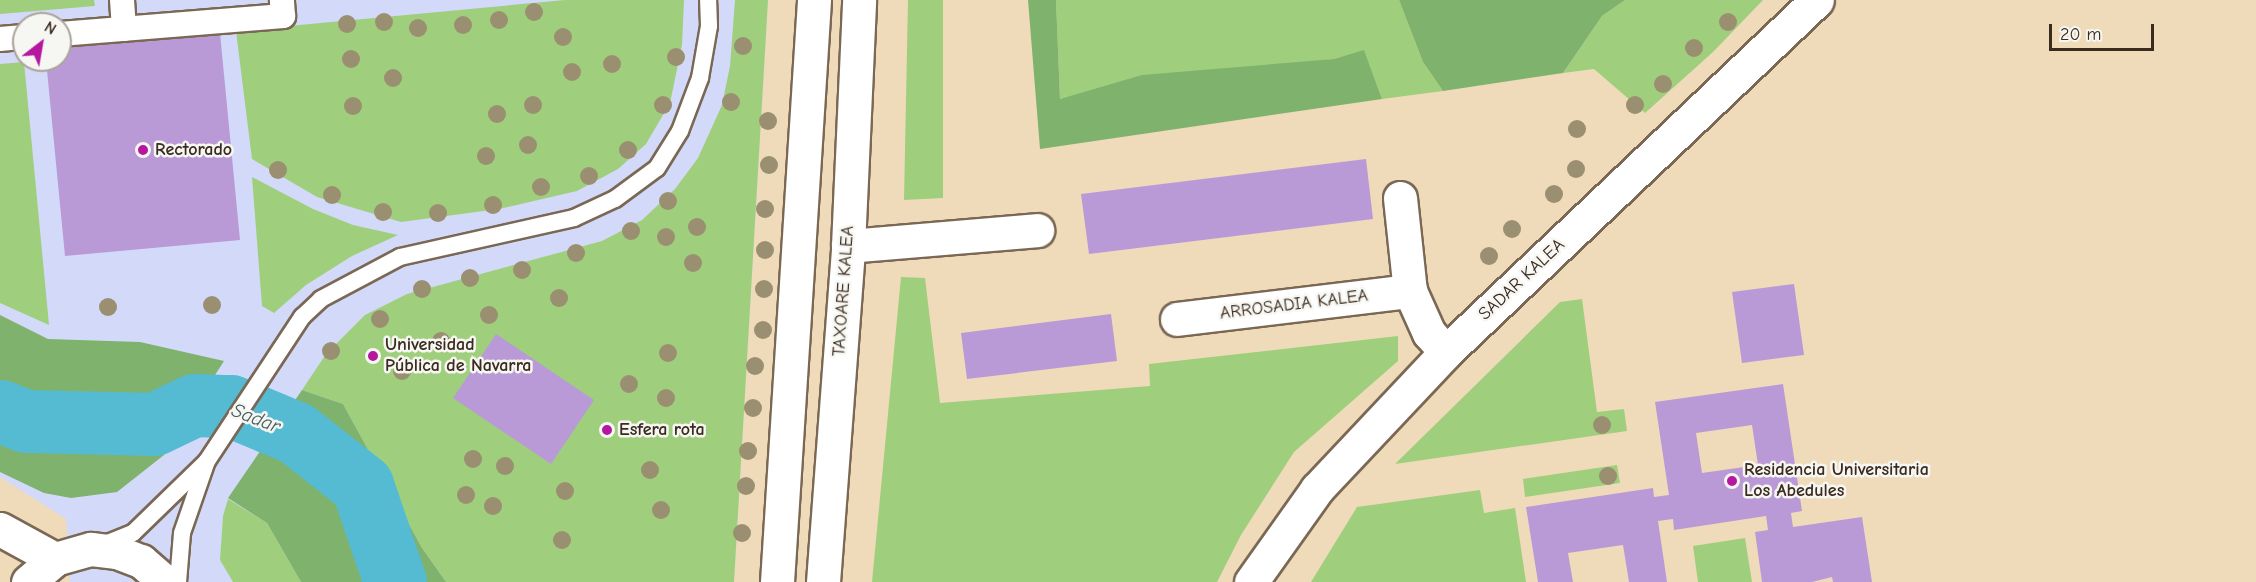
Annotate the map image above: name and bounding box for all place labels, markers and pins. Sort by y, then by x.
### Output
place label: Rectorado [155,139,232,161]
marker: Rectorado [136,143,150,157]
place label: Universidad Pública de Navarra [385,335,531,378]
marker: Universidad Pública de Navarra [366,349,380,363]
place label: Esfera rota [619,419,705,441]
marker: Esfera rota [600,423,614,437]
place label: Residencia Universitaria Los Abedules [1744,460,1929,502]
marker: Residencia Universitaria Los Abedules [1725,474,1739,488]

